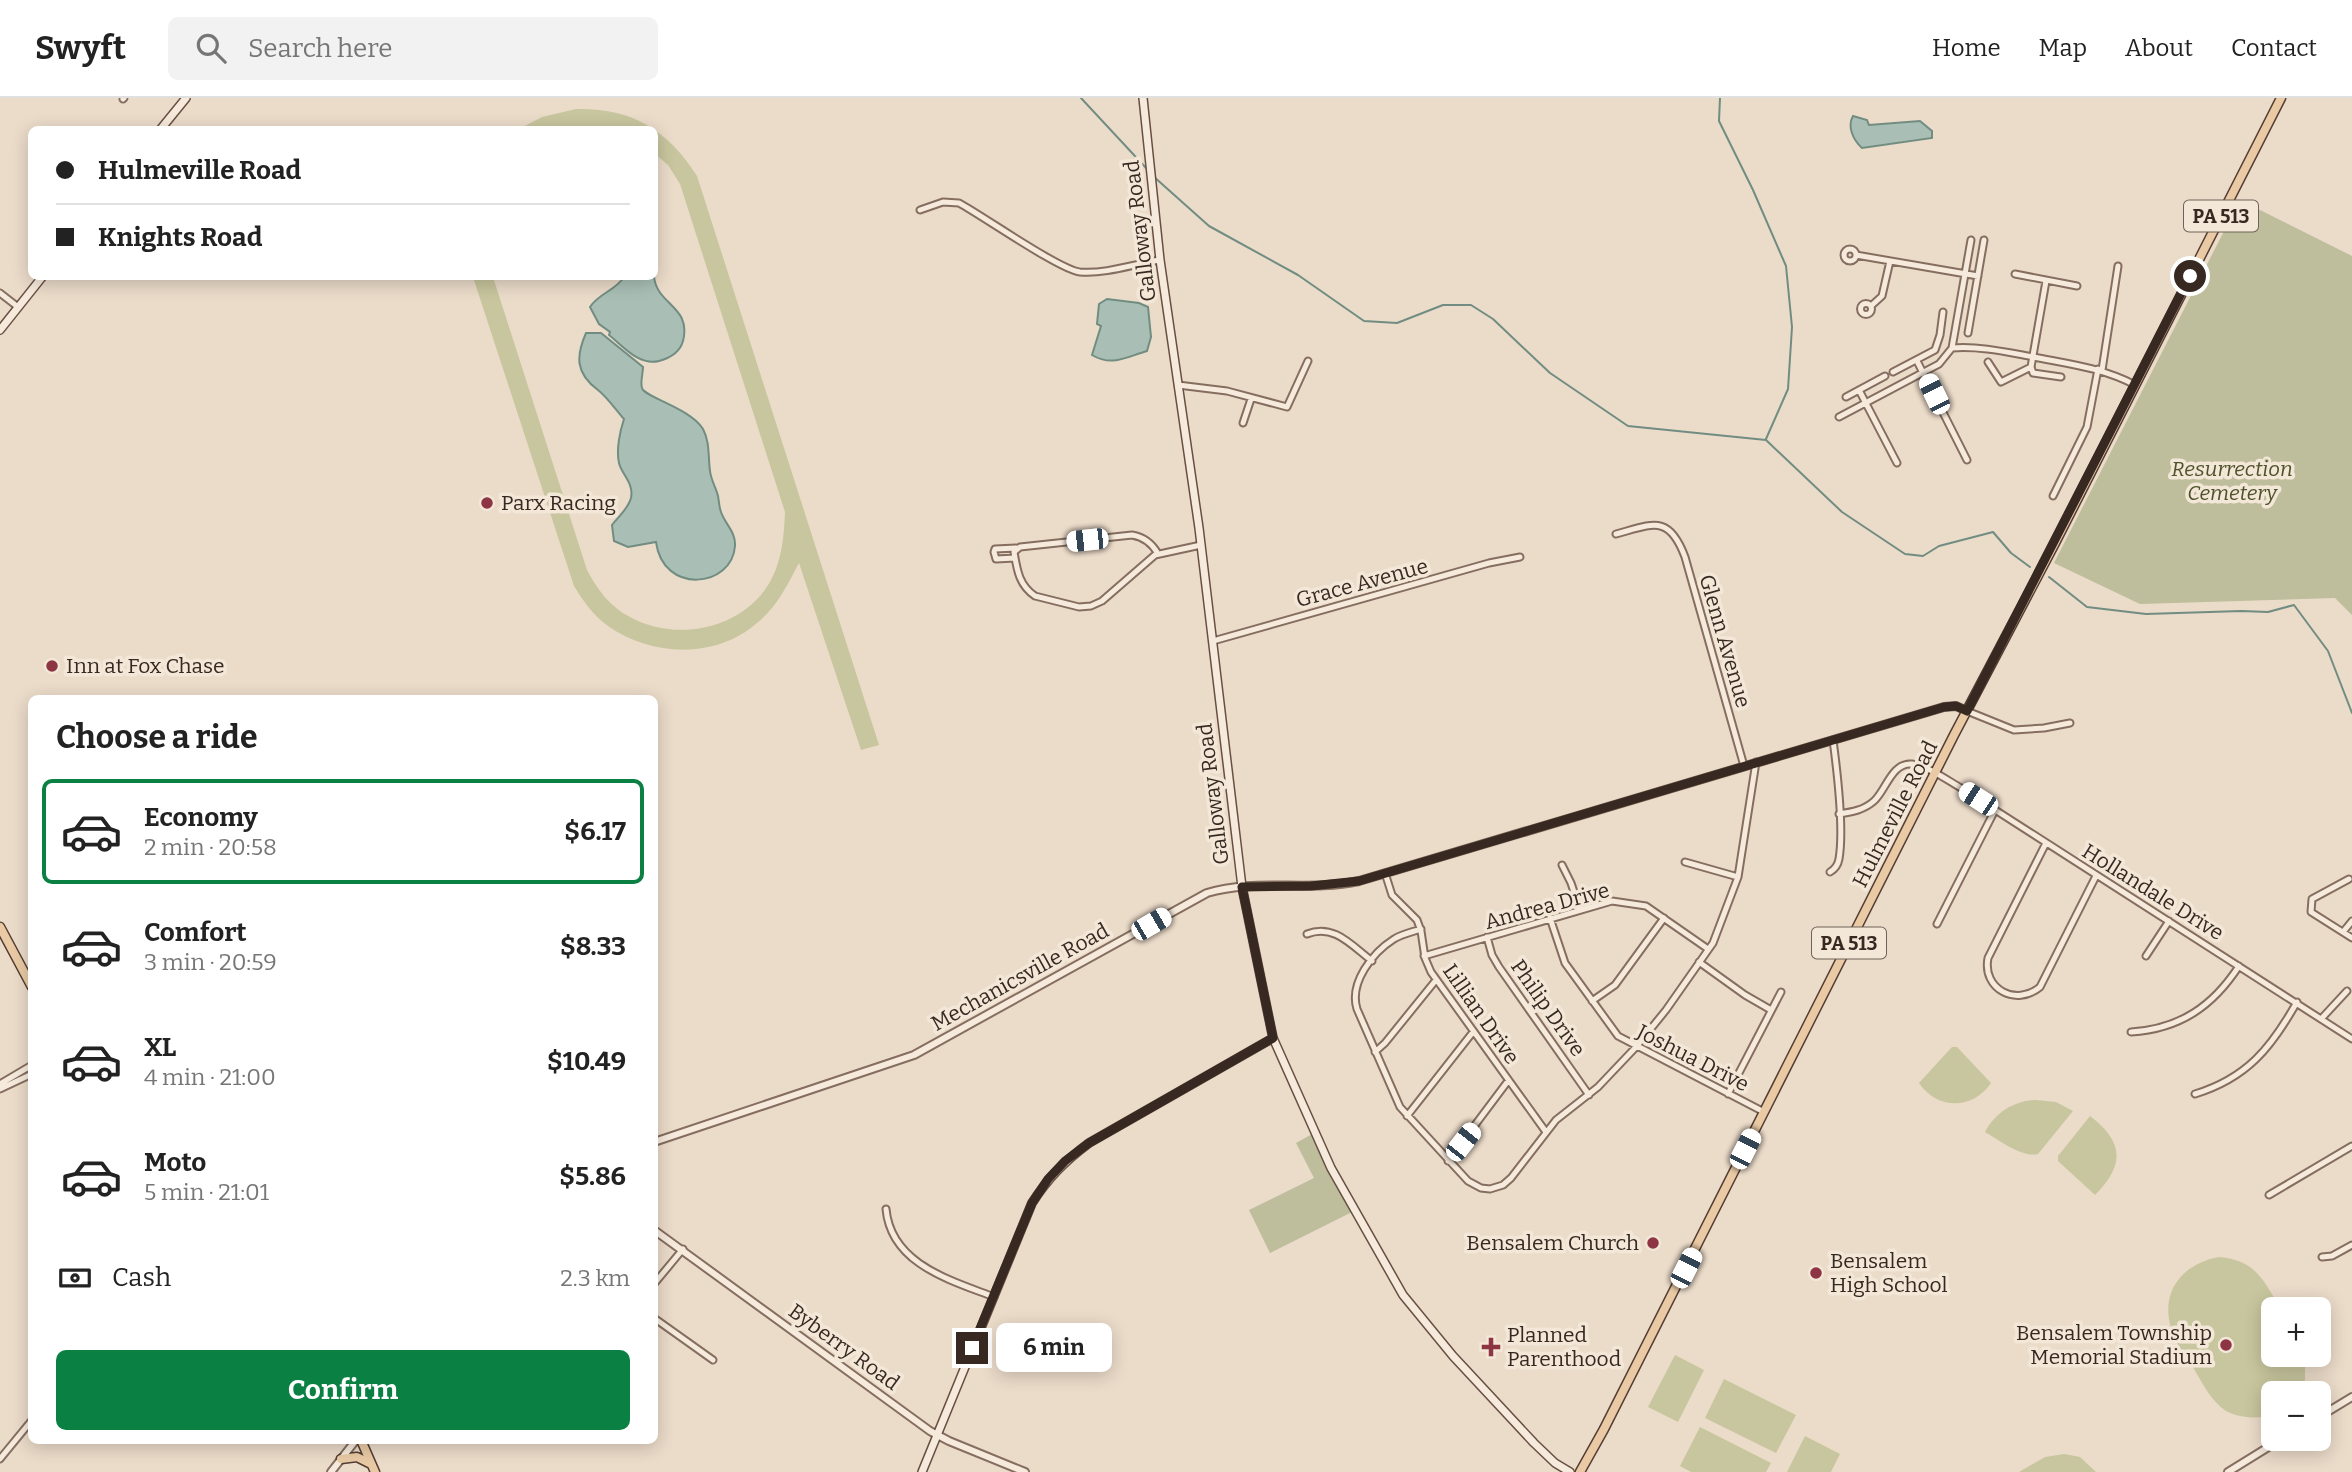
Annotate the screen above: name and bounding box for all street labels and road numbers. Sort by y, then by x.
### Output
street label: Galloway Road [1118,159,1162,303]
road number: PA 513 [2184,200,2258,232]
street label: Grace Avenue [1293,553,1431,613]
street label: Glenn Avenue [1694,571,1756,711]
street label: Galloway Road [1191,722,1235,866]
street label: Hulmeville Road [1847,736,1943,892]
street label: Hollandale Drive [2077,838,2229,946]
street label: Andrea Drive [1482,877,1612,935]
street label: Mechanicsville Road [927,917,1113,1037]
road number: PA 513 [1812,928,1886,958]
street label: Philip Drive [1505,955,1591,1061]
street label: Lillian Drive [1437,959,1525,1069]
street label: Joshua Drive [1632,1018,1753,1097]
street label: Byberry Road [783,1298,905,1396]

